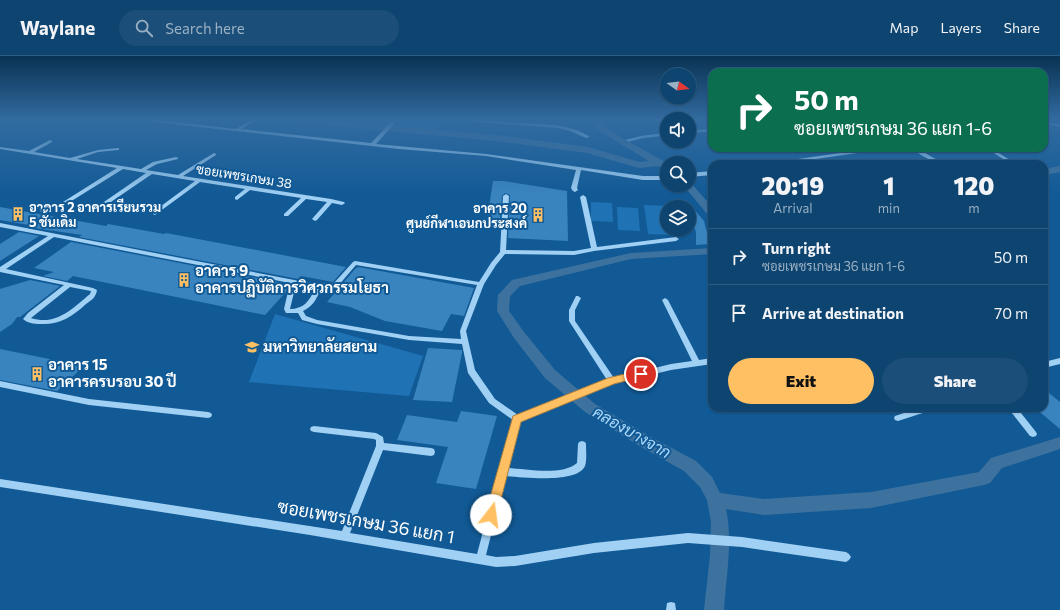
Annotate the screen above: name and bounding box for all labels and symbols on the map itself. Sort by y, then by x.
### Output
north arrow [660,68,696,104]
street label: ซอยเพชรเกษม 38 [195,161,293,191]
place label: อาคาร 2 อาคารเรียนรวม 5 ชั้นเดิม [29,198,161,230]
place label: อาคาร 20 ศูนย์กีฬาเอนกประสงค์ [406,200,528,234]
building icon: อาคาร 2 อาคารเรียนรวม 5 ชั้นเดิม [10,206,26,222]
building icon: อาคาร 20 ศูนย์กีฬาเอนกประสงค์ [530,207,546,223]
place label: อาคาร 9 อาคารปฏิบัติการวิศวกรรมโยธา [195,261,389,298]
building icon: อาคาร 9 อาคารปฏิบัติการวิศวกรรมโยธา [176,272,192,288]
place label: มหาวิทยาลัยสยาม [263,337,377,355]
school or university icon: มหาวิทยาลัยสยาม [244,339,260,355]
place label: อาคาร 15 อาคารครบรอบ 30 ปี [48,355,176,390]
pin [624,357,658,391]
building icon: อาคาร 15 อาคารครบรอบ 30 ปี [29,366,45,382]
water label: คลองบางจาก [590,402,675,461]
position arrow [470,494,512,536]
street label: ซอยเพชรเกษม 36 แยก 1 [276,495,457,547]

